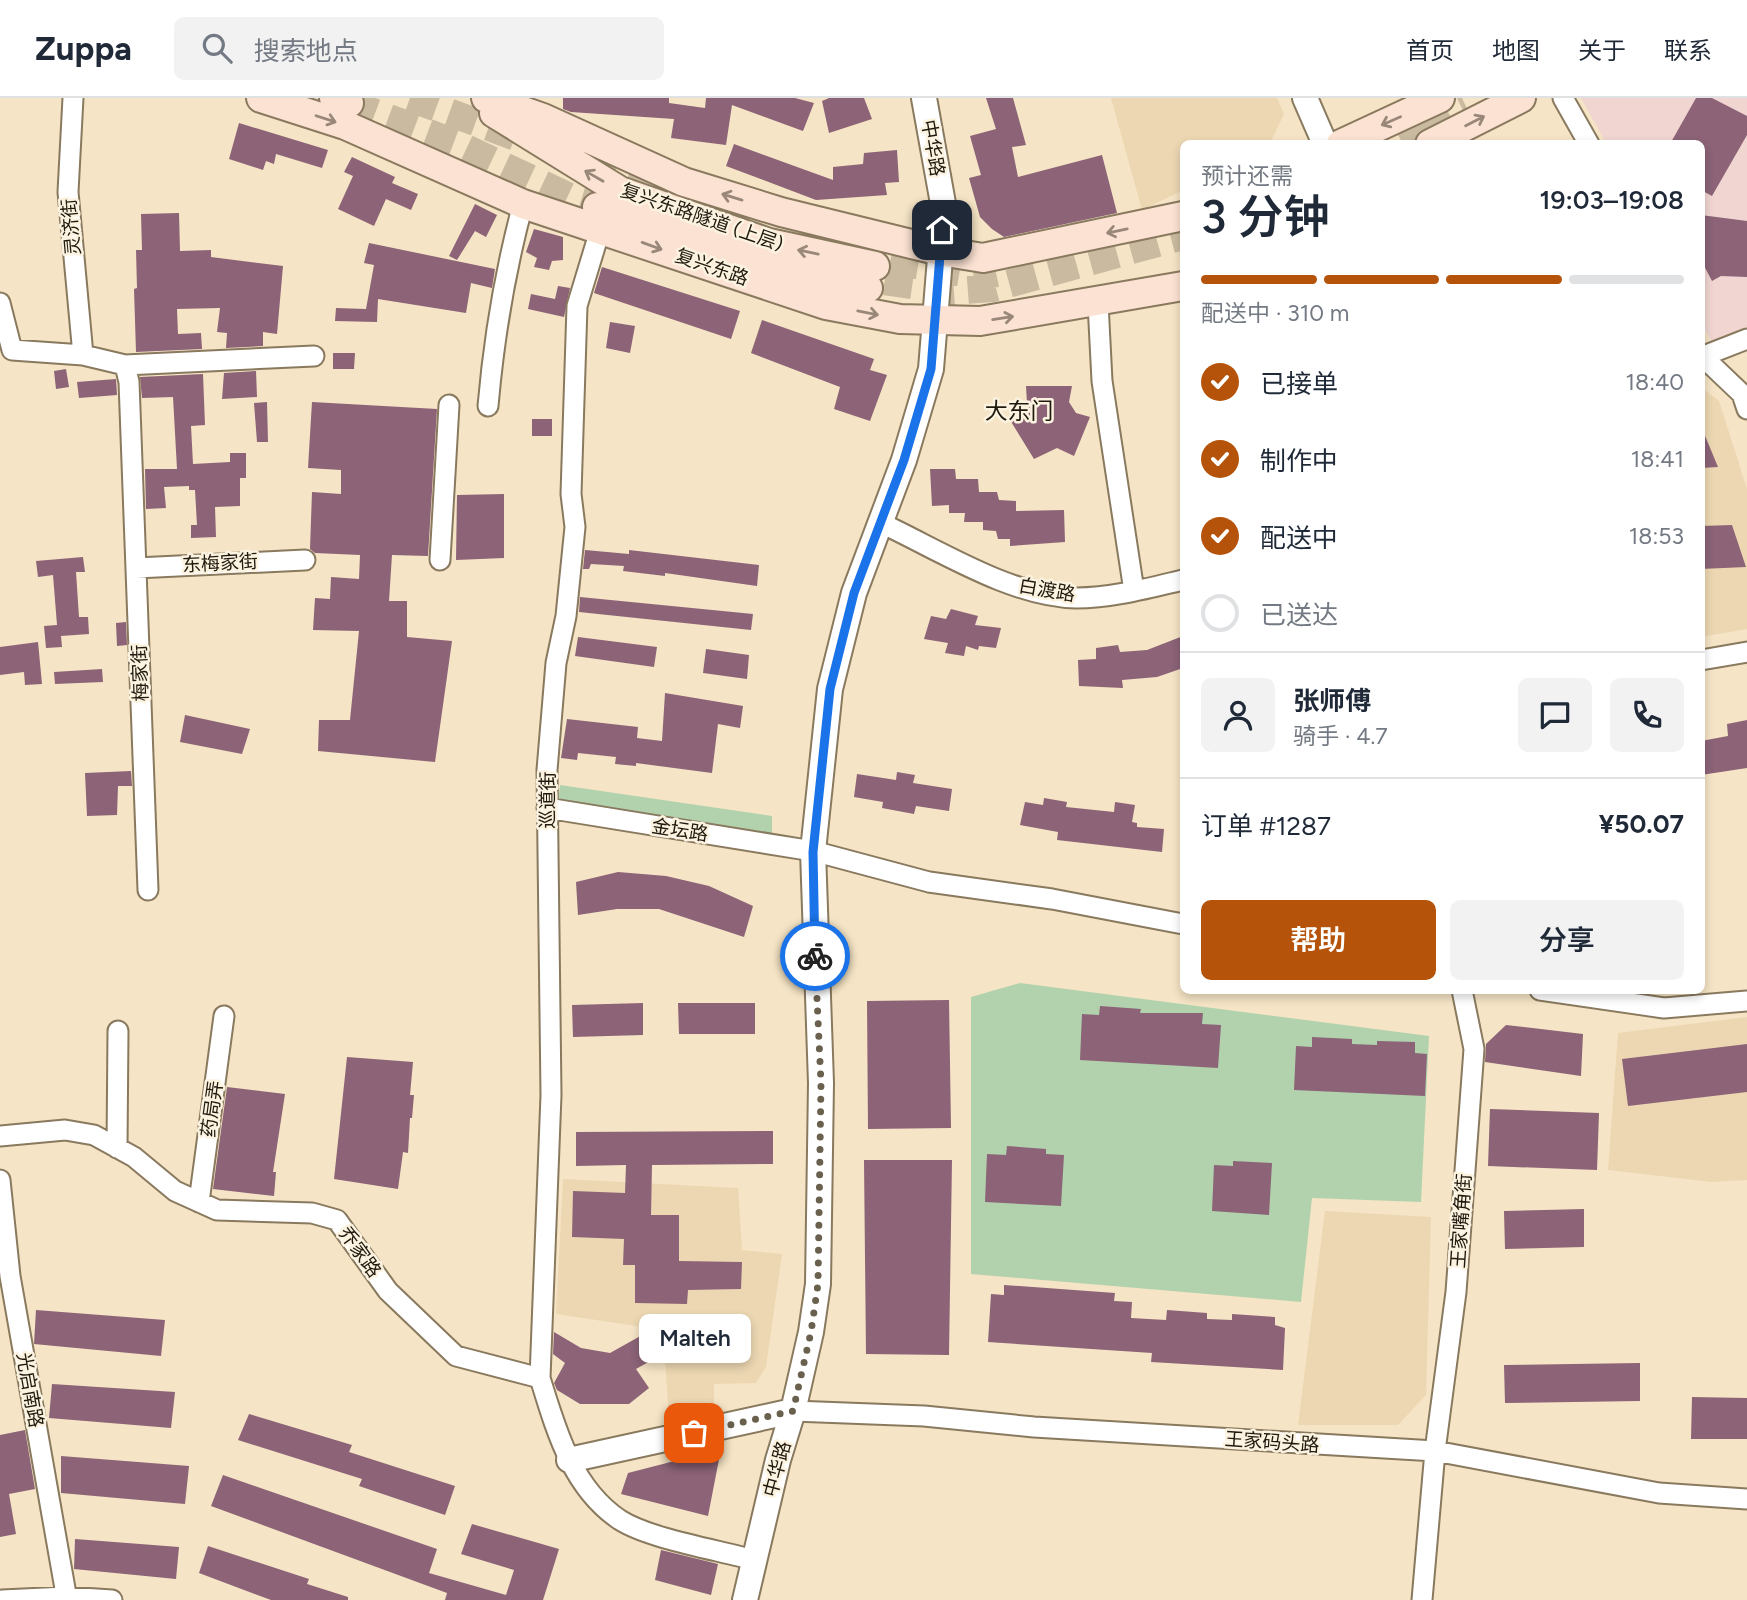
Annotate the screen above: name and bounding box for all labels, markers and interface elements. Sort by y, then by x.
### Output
search box [174,17,664,80]
text: Zuppa [35,29,132,68]
icon: search [198,29,236,67]
text: 搜索地点 [254,35,358,67]
text: 首页 [1406,36,1454,65]
text: 地图 [1492,36,1540,65]
text: 关于 [1578,36,1626,65]
text: 联系 [1664,36,1712,65]
one-way arrow [1464,113,1485,127]
one-way arrow [314,114,336,126]
one-way arrow [1380,115,1402,128]
street label: 中华路 [917,118,949,178]
text: 预计还需 [1201,162,1293,190]
one-way arrow [585,169,605,183]
street label: 复兴东路隧道 (上层) [618,178,786,256]
text: 19:03–19:08 [1540,184,1684,216]
text: 3 分钟 [1201,189,1329,245]
one-way arrow [721,190,743,203]
street label: 灵济街 [57,198,85,256]
pin [912,200,972,260]
icon: home [923,211,961,249]
one-way arrow [1106,224,1129,238]
one-way arrow [640,241,662,253]
street label: 复兴东路 [672,244,752,290]
one-way arrow [797,244,820,258]
text: 配送中 · 310 m [1201,299,1349,327]
one-way arrow [857,307,879,320]
one-way arrow [991,311,1014,324]
icon: check [1201,363,1239,401]
text: 已接单 [1260,368,1338,400]
text: 18:40 [1626,368,1684,396]
district label: 大东门 [985,397,1054,425]
icon: check [1201,440,1239,478]
text: 制作中 [1260,445,1338,477]
text: 18:41 [1631,445,1684,473]
icon: check [1201,517,1239,555]
text: 配送中 [1260,522,1338,554]
text: 18:53 [1629,522,1684,550]
street label: 东梅家街 [181,550,259,576]
street label: 白渡路 [1017,574,1077,606]
text: 已送达 [1260,599,1338,631]
street label: 梅家街 [128,644,152,702]
button: person [1201,678,1275,752]
button: chat [1518,678,1592,752]
button: phone [1610,678,1684,752]
text: 张师傅 [1293,685,1371,717]
text: 骑手 · 4.7 [1293,722,1388,750]
street label: 巡道街 [536,771,559,829]
text: ¥50.07 [1599,808,1684,840]
text: 订单 #1287 [1201,810,1331,842]
street label: 金坛路 [650,814,710,846]
button: 帮助 [1201,900,1436,980]
button: 分享 [1450,900,1684,980]
courier [780,921,850,991]
icon: bike [796,937,834,975]
street label: 药局弄 [197,1079,227,1139]
street label: 王家嘴角街 [1446,1173,1476,1269]
street label: 乔家路 [334,1222,386,1282]
callout: Malteh [638,1314,750,1363]
text: Malteh [659,1324,731,1352]
street label: 光启南路 [12,1351,48,1429]
pin [664,1403,724,1463]
icon: bag [675,1414,713,1452]
street label: 王家码头路 [1224,1427,1320,1457]
street label: 中华路 [759,1438,795,1500]

